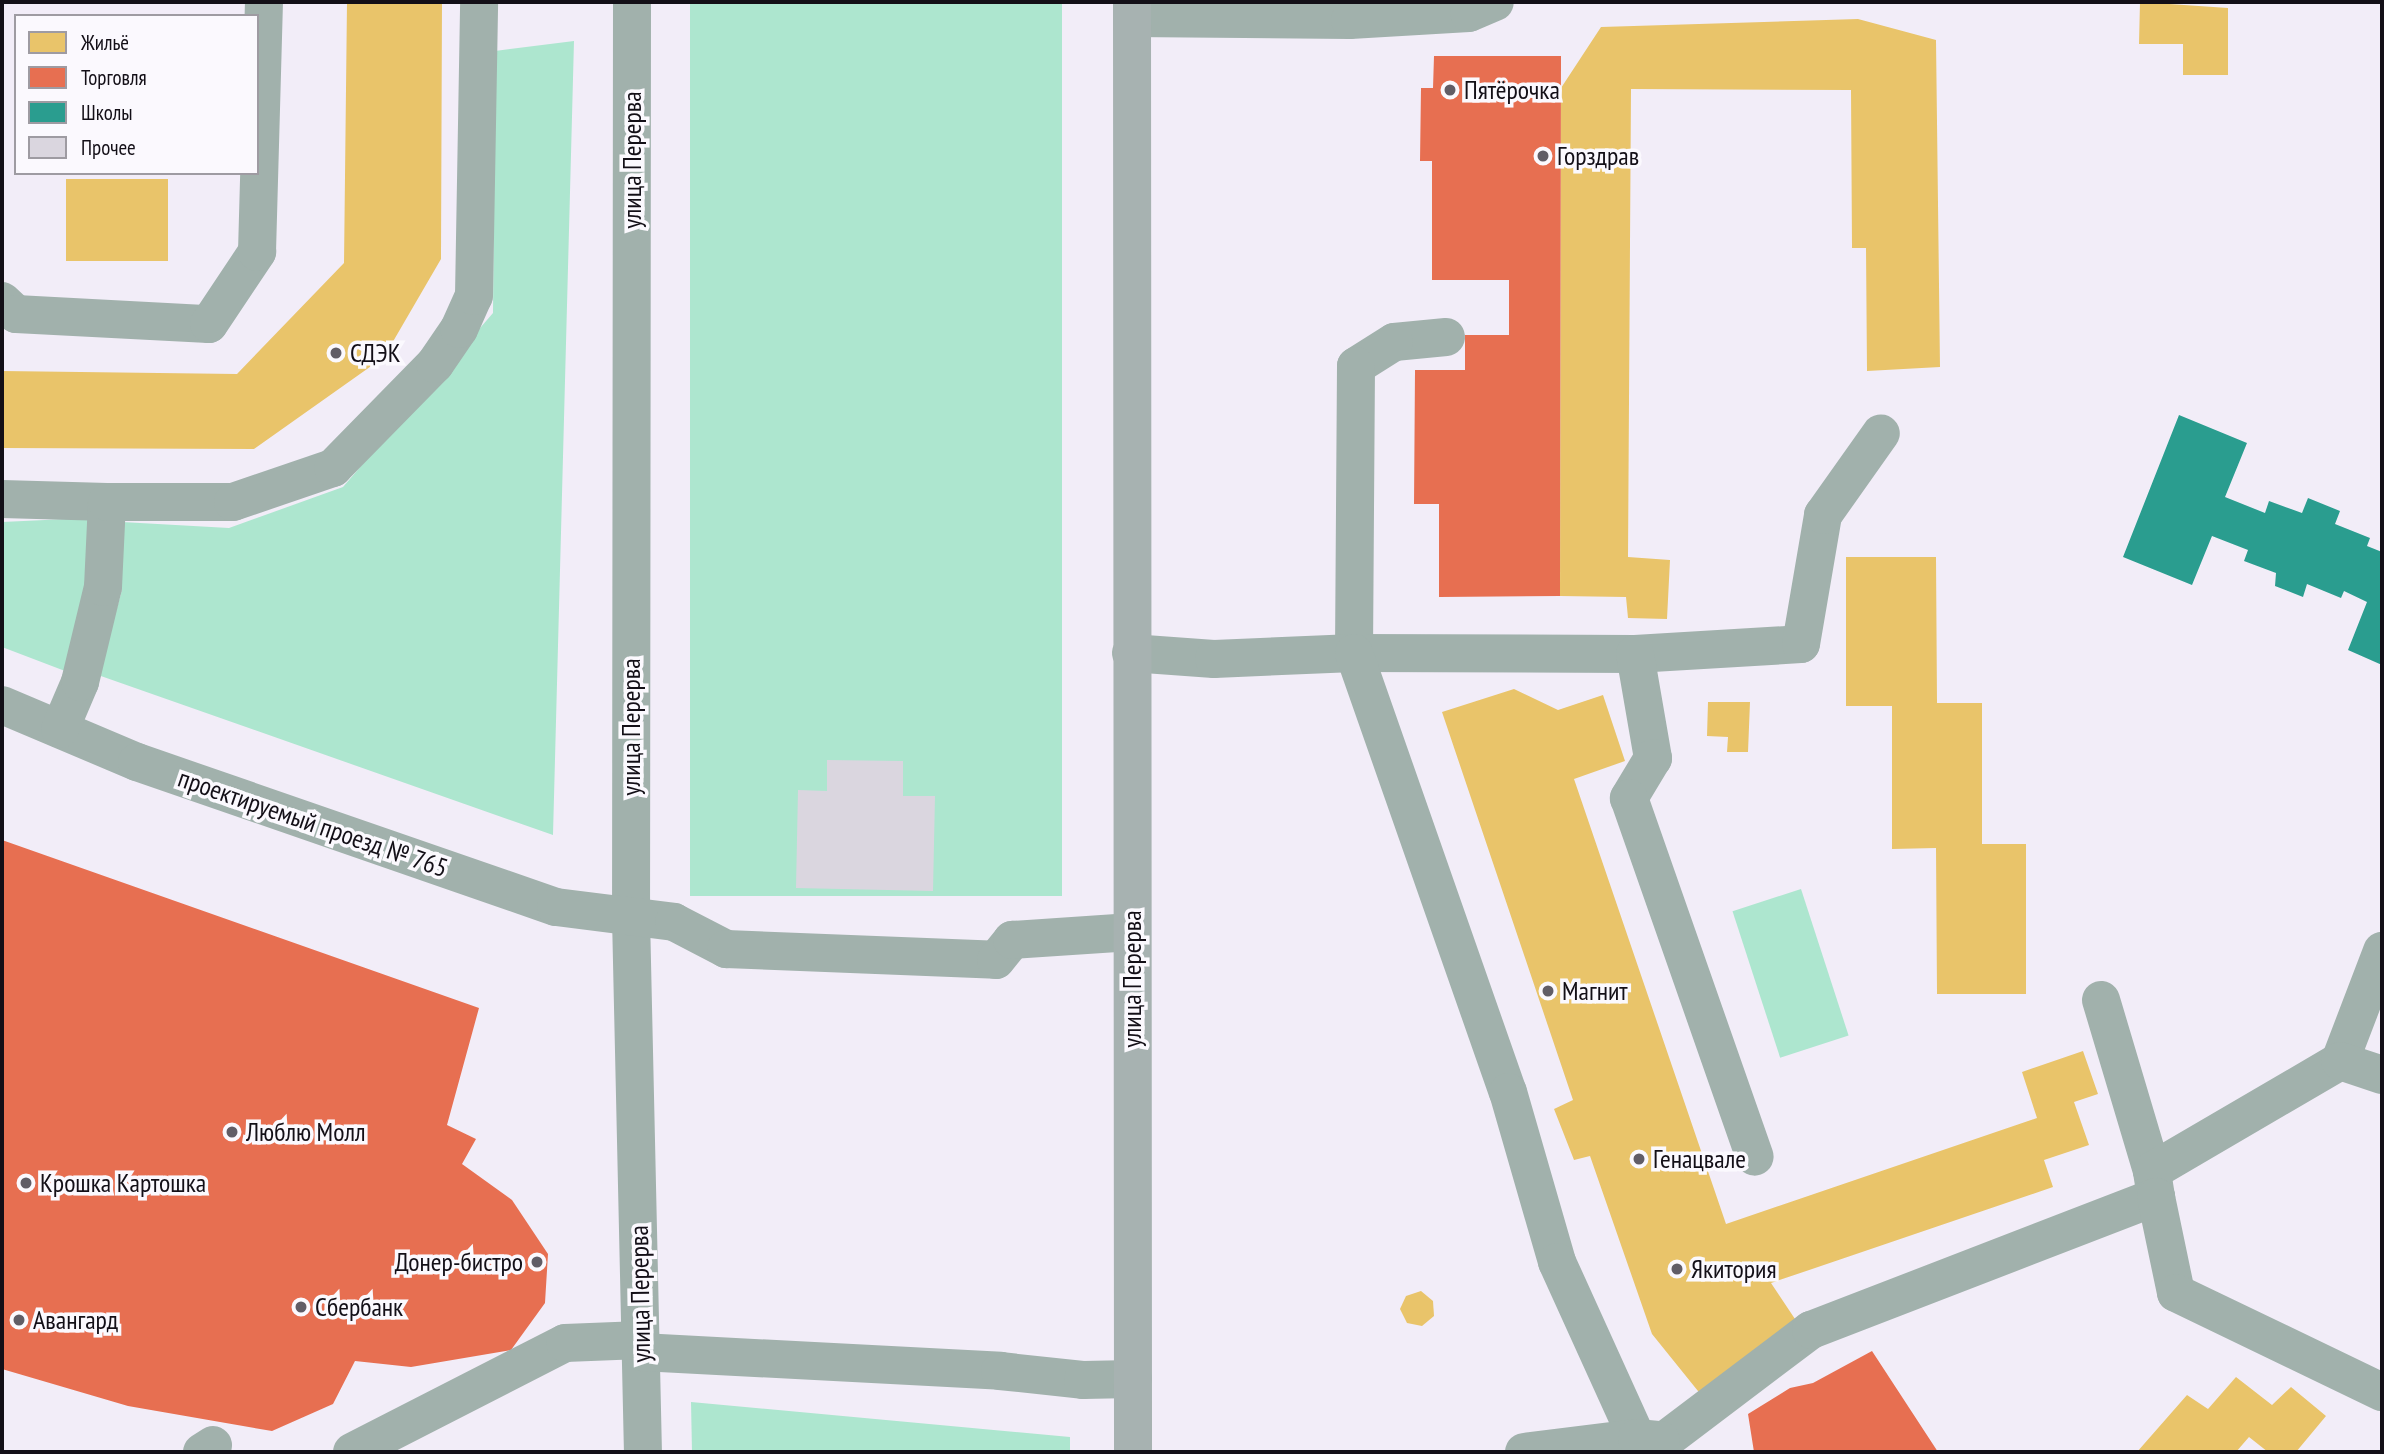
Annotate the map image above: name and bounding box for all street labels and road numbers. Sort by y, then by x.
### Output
street label: улица Перерва [616,91,648,229]
street label: улица Перерва [615,658,647,796]
street label: проектируемый проезд № 765 [174,762,452,884]
street label: улица Перерва [1116,910,1148,1048]
street label: улица Перерва [623,1225,657,1363]

